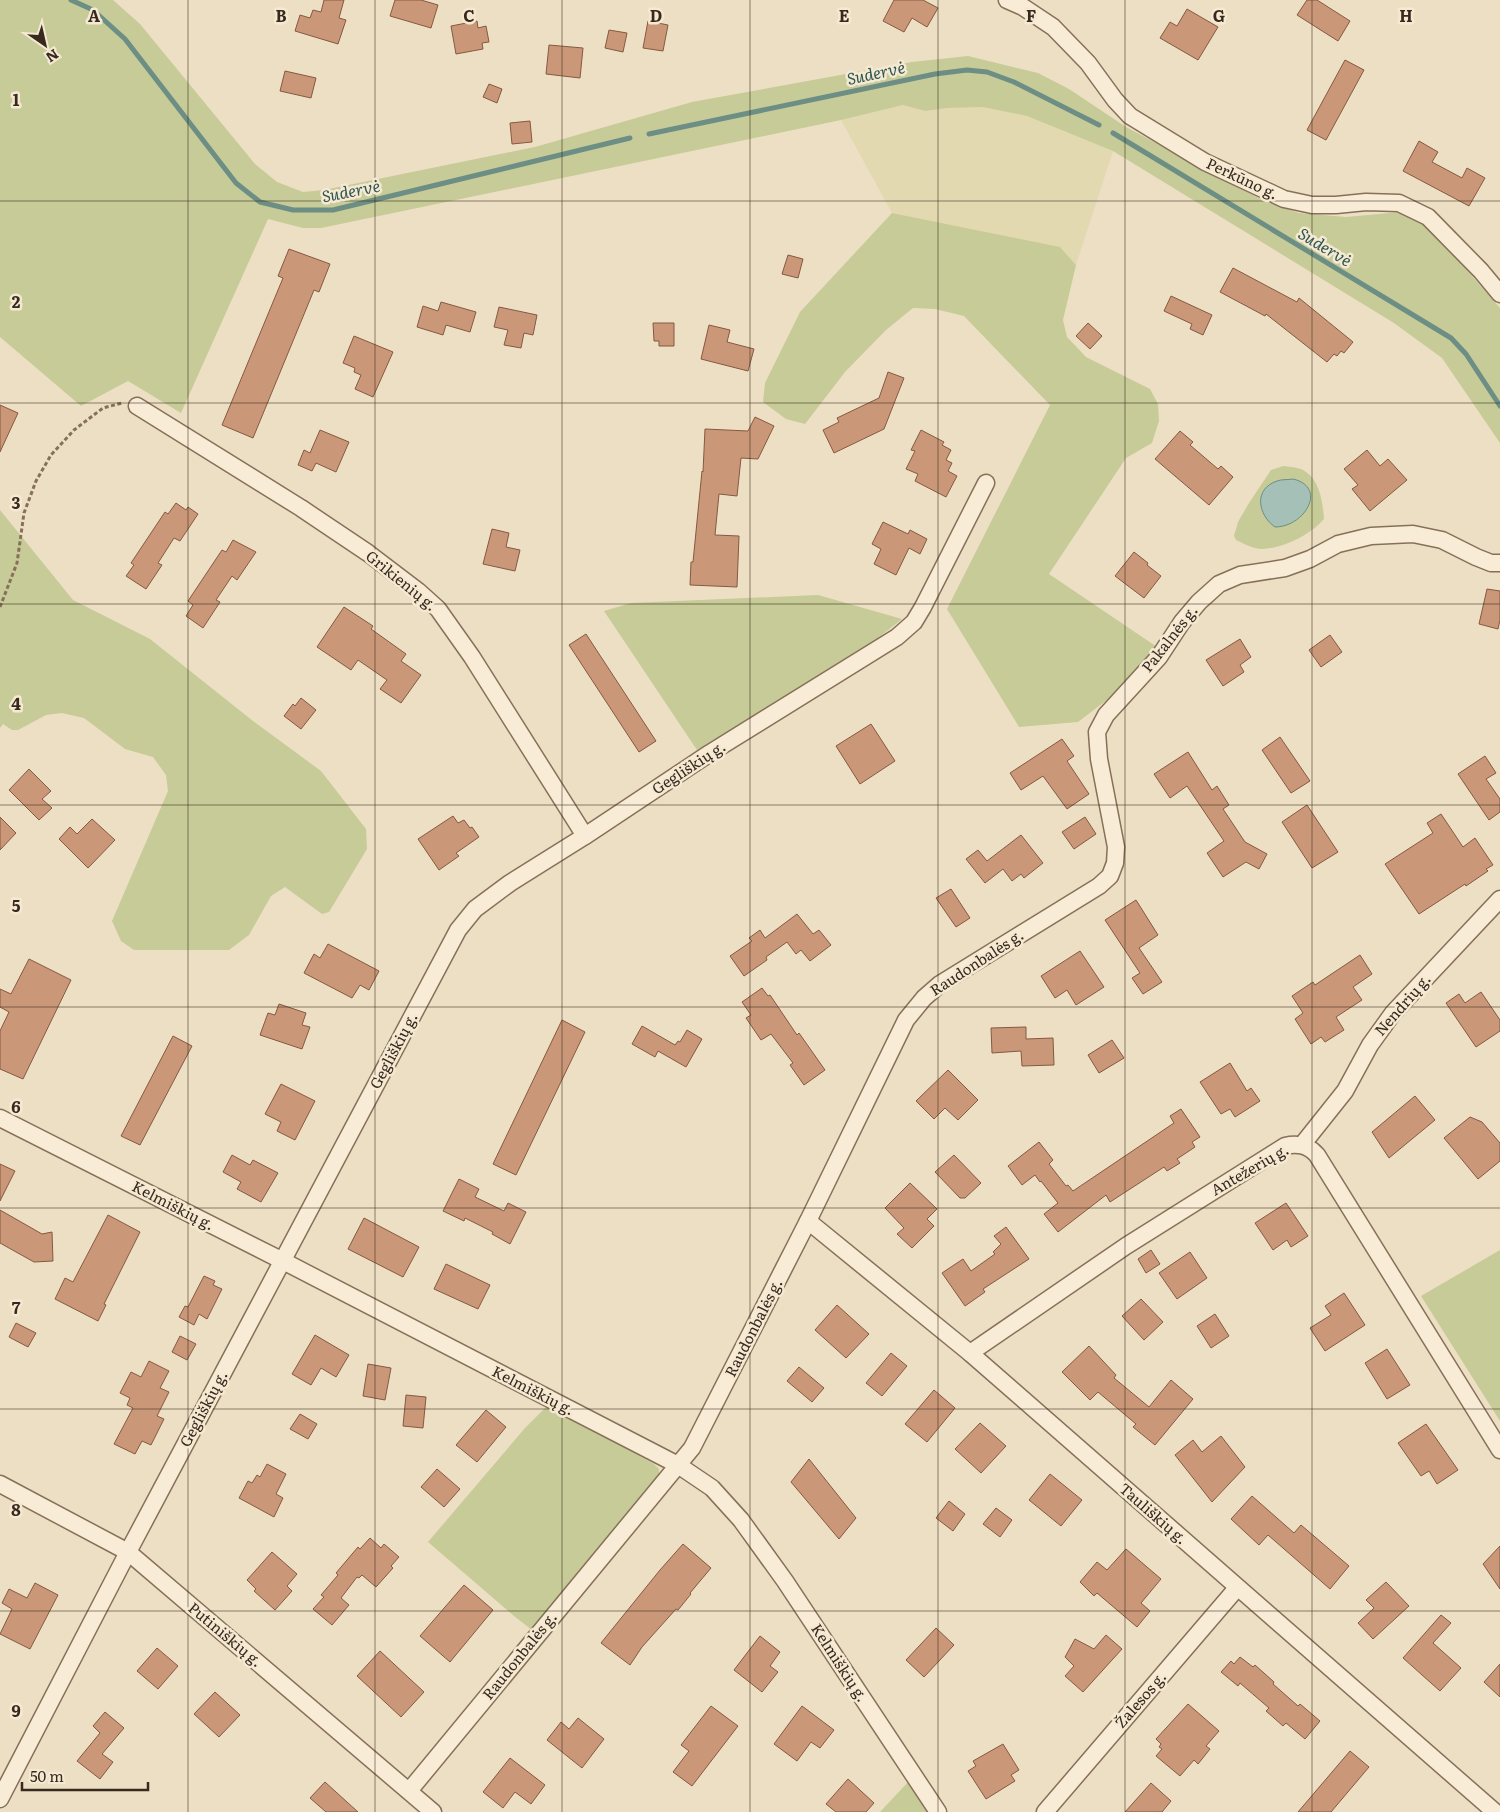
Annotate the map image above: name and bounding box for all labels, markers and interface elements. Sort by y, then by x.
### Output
text: A [88,3,100,27]
text: B [275,3,287,27]
text: C [463,3,475,27]
text: D [650,3,662,27]
text: E [839,3,850,27]
text: F [1026,3,1036,27]
text: G [1213,3,1225,27]
text: H [1399,3,1413,27]
north arrow [20,20,70,70]
text: N [42,45,63,68]
water label: Sudervė [845,54,907,90]
text: 1 [13,87,20,111]
street label: Perkūno g. [1203,151,1282,204]
water label: Sudervė [320,173,382,207]
water label: Sudervė [1294,221,1357,272]
text: 2 [12,289,21,313]
text: 3 [12,490,21,514]
street label: Grikienių g. [361,544,442,616]
street label: Pakalnės g. [1135,600,1202,677]
text: 4 [11,691,21,715]
street label: Gegliškių g. [647,734,730,799]
text: 5 [12,893,21,917]
street label: Raudonbalės g. [925,923,1028,1001]
street label: Nendrių g. [1368,968,1435,1040]
street label: Gegliškių g. [363,1008,422,1093]
text: 6 [11,1094,21,1118]
street label: Antežerių g. [1206,1137,1292,1200]
street label: Kelmiškių g. [129,1174,219,1235]
street label: Raudonbalės g. [718,1274,787,1381]
text: 7 [12,1295,21,1319]
street label: Kelmiškių g. [489,1359,579,1420]
street label: Gegliškių g. [173,1366,232,1451]
street label: Tauliškių g. [1115,1477,1193,1549]
text: 8 [11,1497,21,1521]
street label: Putiniškių g. [184,1596,268,1672]
street label: Raudonbalės g. [476,1606,562,1704]
street label: Kelmiškių g. [806,1618,874,1706]
street label: Žalesos g. [1109,1665,1171,1733]
text: 9 [11,1698,21,1722]
scale bar [22,1760,149,1792]
text: 50 m [30,1764,64,1787]

